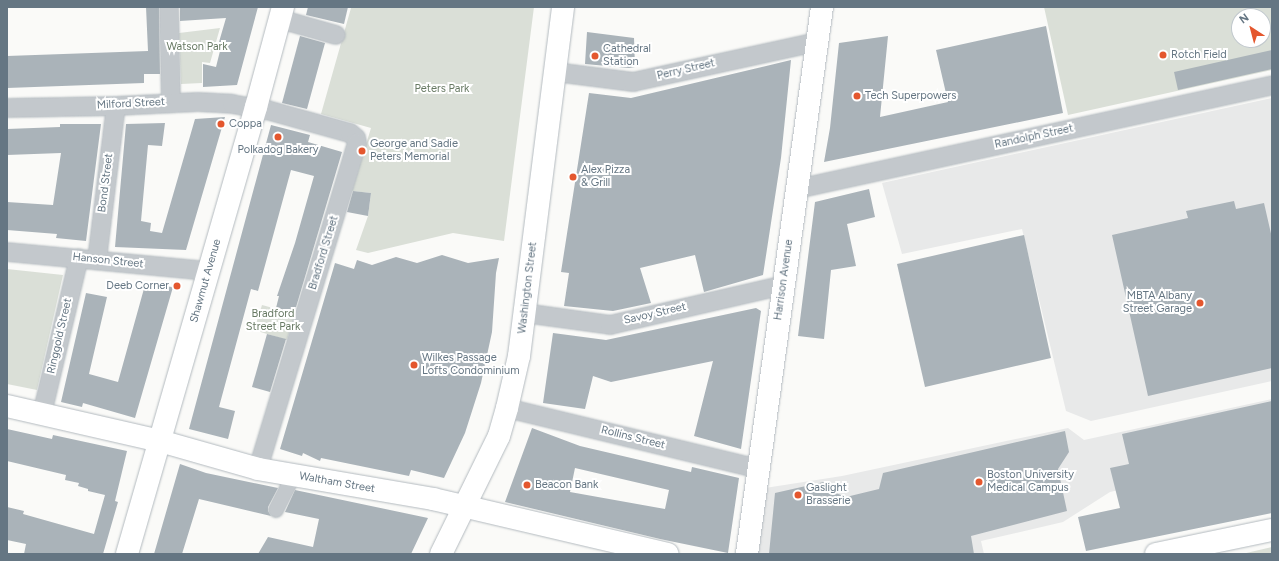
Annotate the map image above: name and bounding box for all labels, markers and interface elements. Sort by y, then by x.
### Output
north arrow [1231,8,1271,48]
text: N [1237,11,1251,26]
park label: Watson Park [166,40,228,54]
place label: Cathedral Station [603,43,651,69]
place label: Rotch Field [1171,48,1227,62]
marker: Rotch Field [1158,50,1168,60]
marker: Cathedral Station [590,51,600,61]
street label: Perry Street [656,57,716,83]
park label: Peters Park [415,82,469,96]
place label: Tech Superpowers [865,89,956,103]
marker: Tech Superpowers [852,91,862,101]
street label: Milford Street [97,96,165,112]
place label: Coppa [229,117,262,131]
marker: Coppa [216,119,226,129]
street label: Randolph Street [993,122,1075,152]
marker: Polkadog Bakery [273,132,283,142]
place label: George and Sadie Peters Memorial [370,138,458,164]
place label: Polkadog Bakery [238,143,318,157]
marker: George and Sadie Peters Memorial [357,146,367,156]
street label: Bond Street [96,153,116,213]
place label: Alex Pizza & Grill [581,164,630,190]
marker: Alex Pizza & Grill [568,172,578,182]
street label: Bradford Street [306,214,342,292]
street label: Shawmut Avenue [188,238,224,324]
street label: Harrison Avenue [772,239,796,321]
street label: Washington Street [516,241,540,335]
street label: Hanson Street [72,251,144,271]
place label: Deeb Corner [106,279,169,293]
marker: Deeb Corner [172,281,182,291]
place label: MBTA Albany Street Garage [1123,290,1192,316]
street label: Ringgold Street [45,297,75,375]
marker: MBTA Albany Street Garage [1195,298,1205,308]
street label: Savoy Street [623,300,687,328]
park label: Bradford Street Park [246,308,300,334]
place label: Wilkes Passage Lofts Condominium [422,352,520,378]
marker: Wilkes Passage Lofts Condominium [409,360,419,370]
street label: Rollins Street [600,424,666,452]
place label: Boston University Medical Campus [987,469,1074,495]
street label: Waltham Street [298,470,376,496]
marker: Boston University Medical Campus [974,477,984,487]
place label: Beacon Bank [535,478,598,492]
marker: Beacon Bank [522,480,532,490]
place label: Gaslight Brasserie [806,482,851,508]
marker: Gaslight Brasserie [793,490,803,500]

